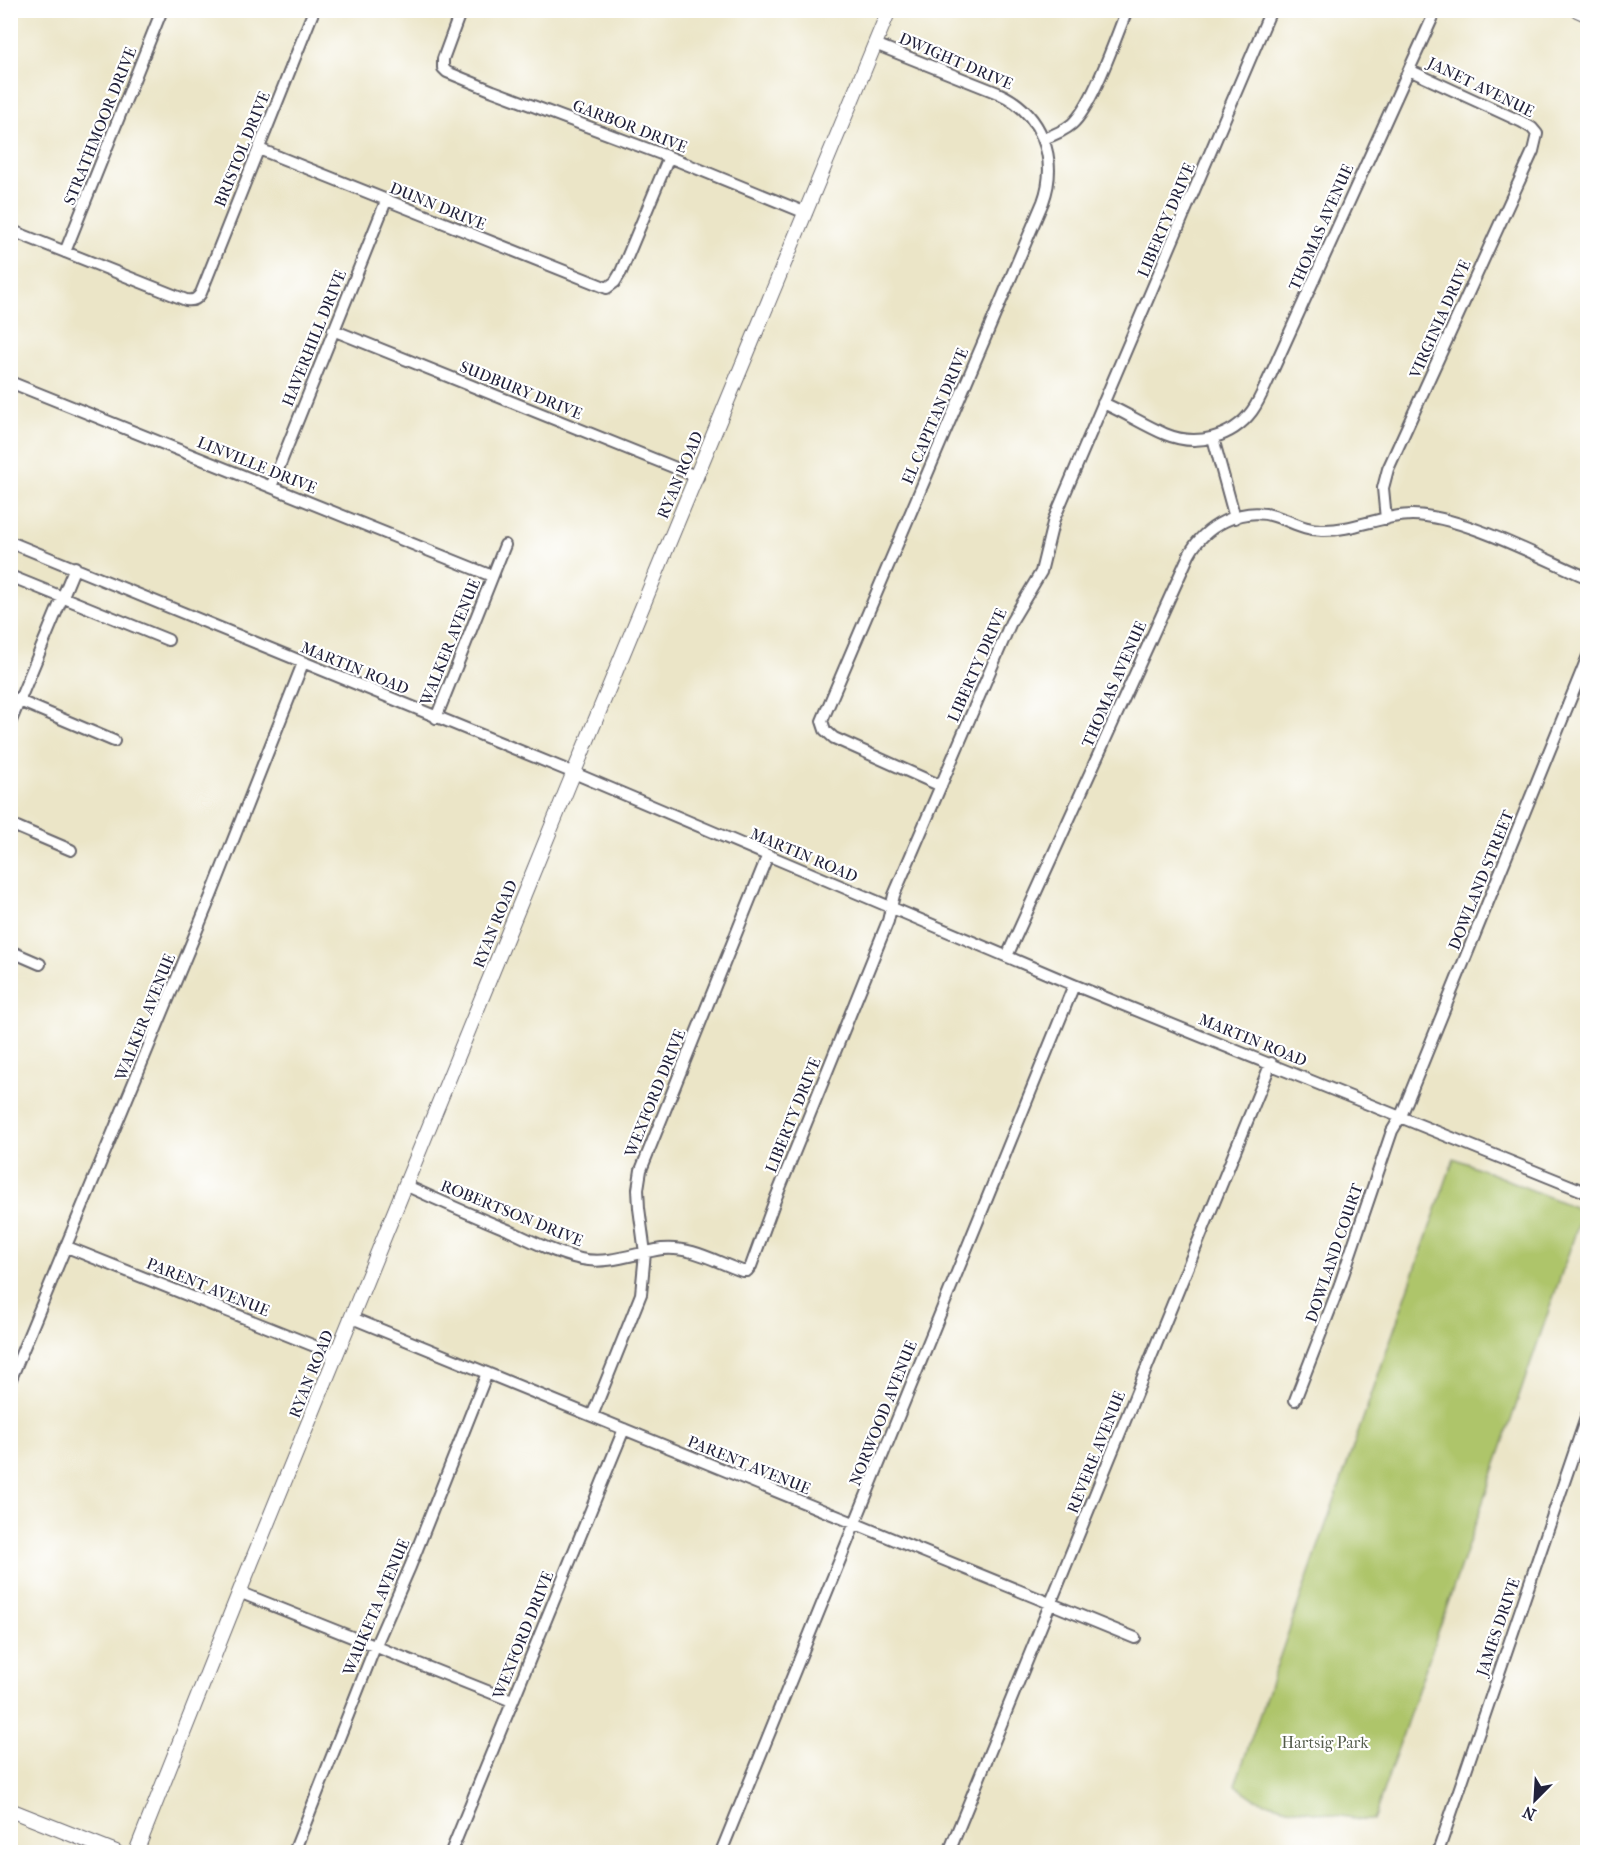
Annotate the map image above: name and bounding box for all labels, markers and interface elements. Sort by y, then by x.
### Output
street label: DWIGHT DRIVE [896,28,1016,94]
street label: STRATHMOOR DRIVE [60,44,141,208]
street label: JANET AVENUE [1423,52,1538,121]
street label: BRISTOL DRIVE [210,88,274,210]
street label: GARBOR DRIVE [570,95,690,157]
street label: LIBERTY DRIVE [1133,160,1199,280]
street label: THOMAS AVENUE [1285,161,1358,293]
street label: DUNN DRIVE [387,178,489,234]
street label: VIRGINIA DRIVE [1405,257,1475,382]
street label: HAVERHILL DRIVE [278,267,350,409]
street label: EL CAPITAN DRIVE [898,345,972,487]
street label: SUDBURY DRIVE [457,357,585,423]
street label: RYAN ROAD [653,428,707,522]
street label: LINVILLE DRIVE [194,432,320,498]
street label: WALKER AVENUE [416,576,484,709]
street label: LIBERTY DRIVE [943,605,1011,725]
street label: THOMAS AVENUE [1078,618,1151,750]
street label: MARTIN ROAD [298,638,412,698]
street label: DOWLAND STREET [1444,807,1518,953]
street label: MARTIN ROAD [747,824,861,886]
street label: RYAN ROAD [469,877,521,971]
street label: WALKER AVENUE [111,951,179,1084]
street label: MARTIN ROAD [1196,1010,1310,1070]
street label: WEXFORD DRIVE [620,1026,689,1161]
street label: LIBERTY DRIVE [761,1054,825,1175]
street label: ROBERTSON DRIVE [438,1176,586,1250]
street label: DOWLAND COURT [1301,1181,1367,1325]
street label: PARENT AVENUE [144,1254,273,1320]
street label: RYAN ROAD [285,1327,337,1421]
street label: NORWOOD AVENUE [845,1337,921,1488]
street label: REVERE AVENUE [1063,1388,1129,1516]
street label: PARENT AVENUE [685,1432,814,1498]
street label: WAUKETA AVENUE [338,1536,413,1679]
street label: WEXFORD DRIVE [488,1568,557,1703]
street label: JAMES DRIVE [1472,1575,1524,1680]
park label: Hartsig Park [1281,1733,1369,1752]
north arrow [1505,1770,1565,1830]
text: N [1519,1802,1539,1824]

